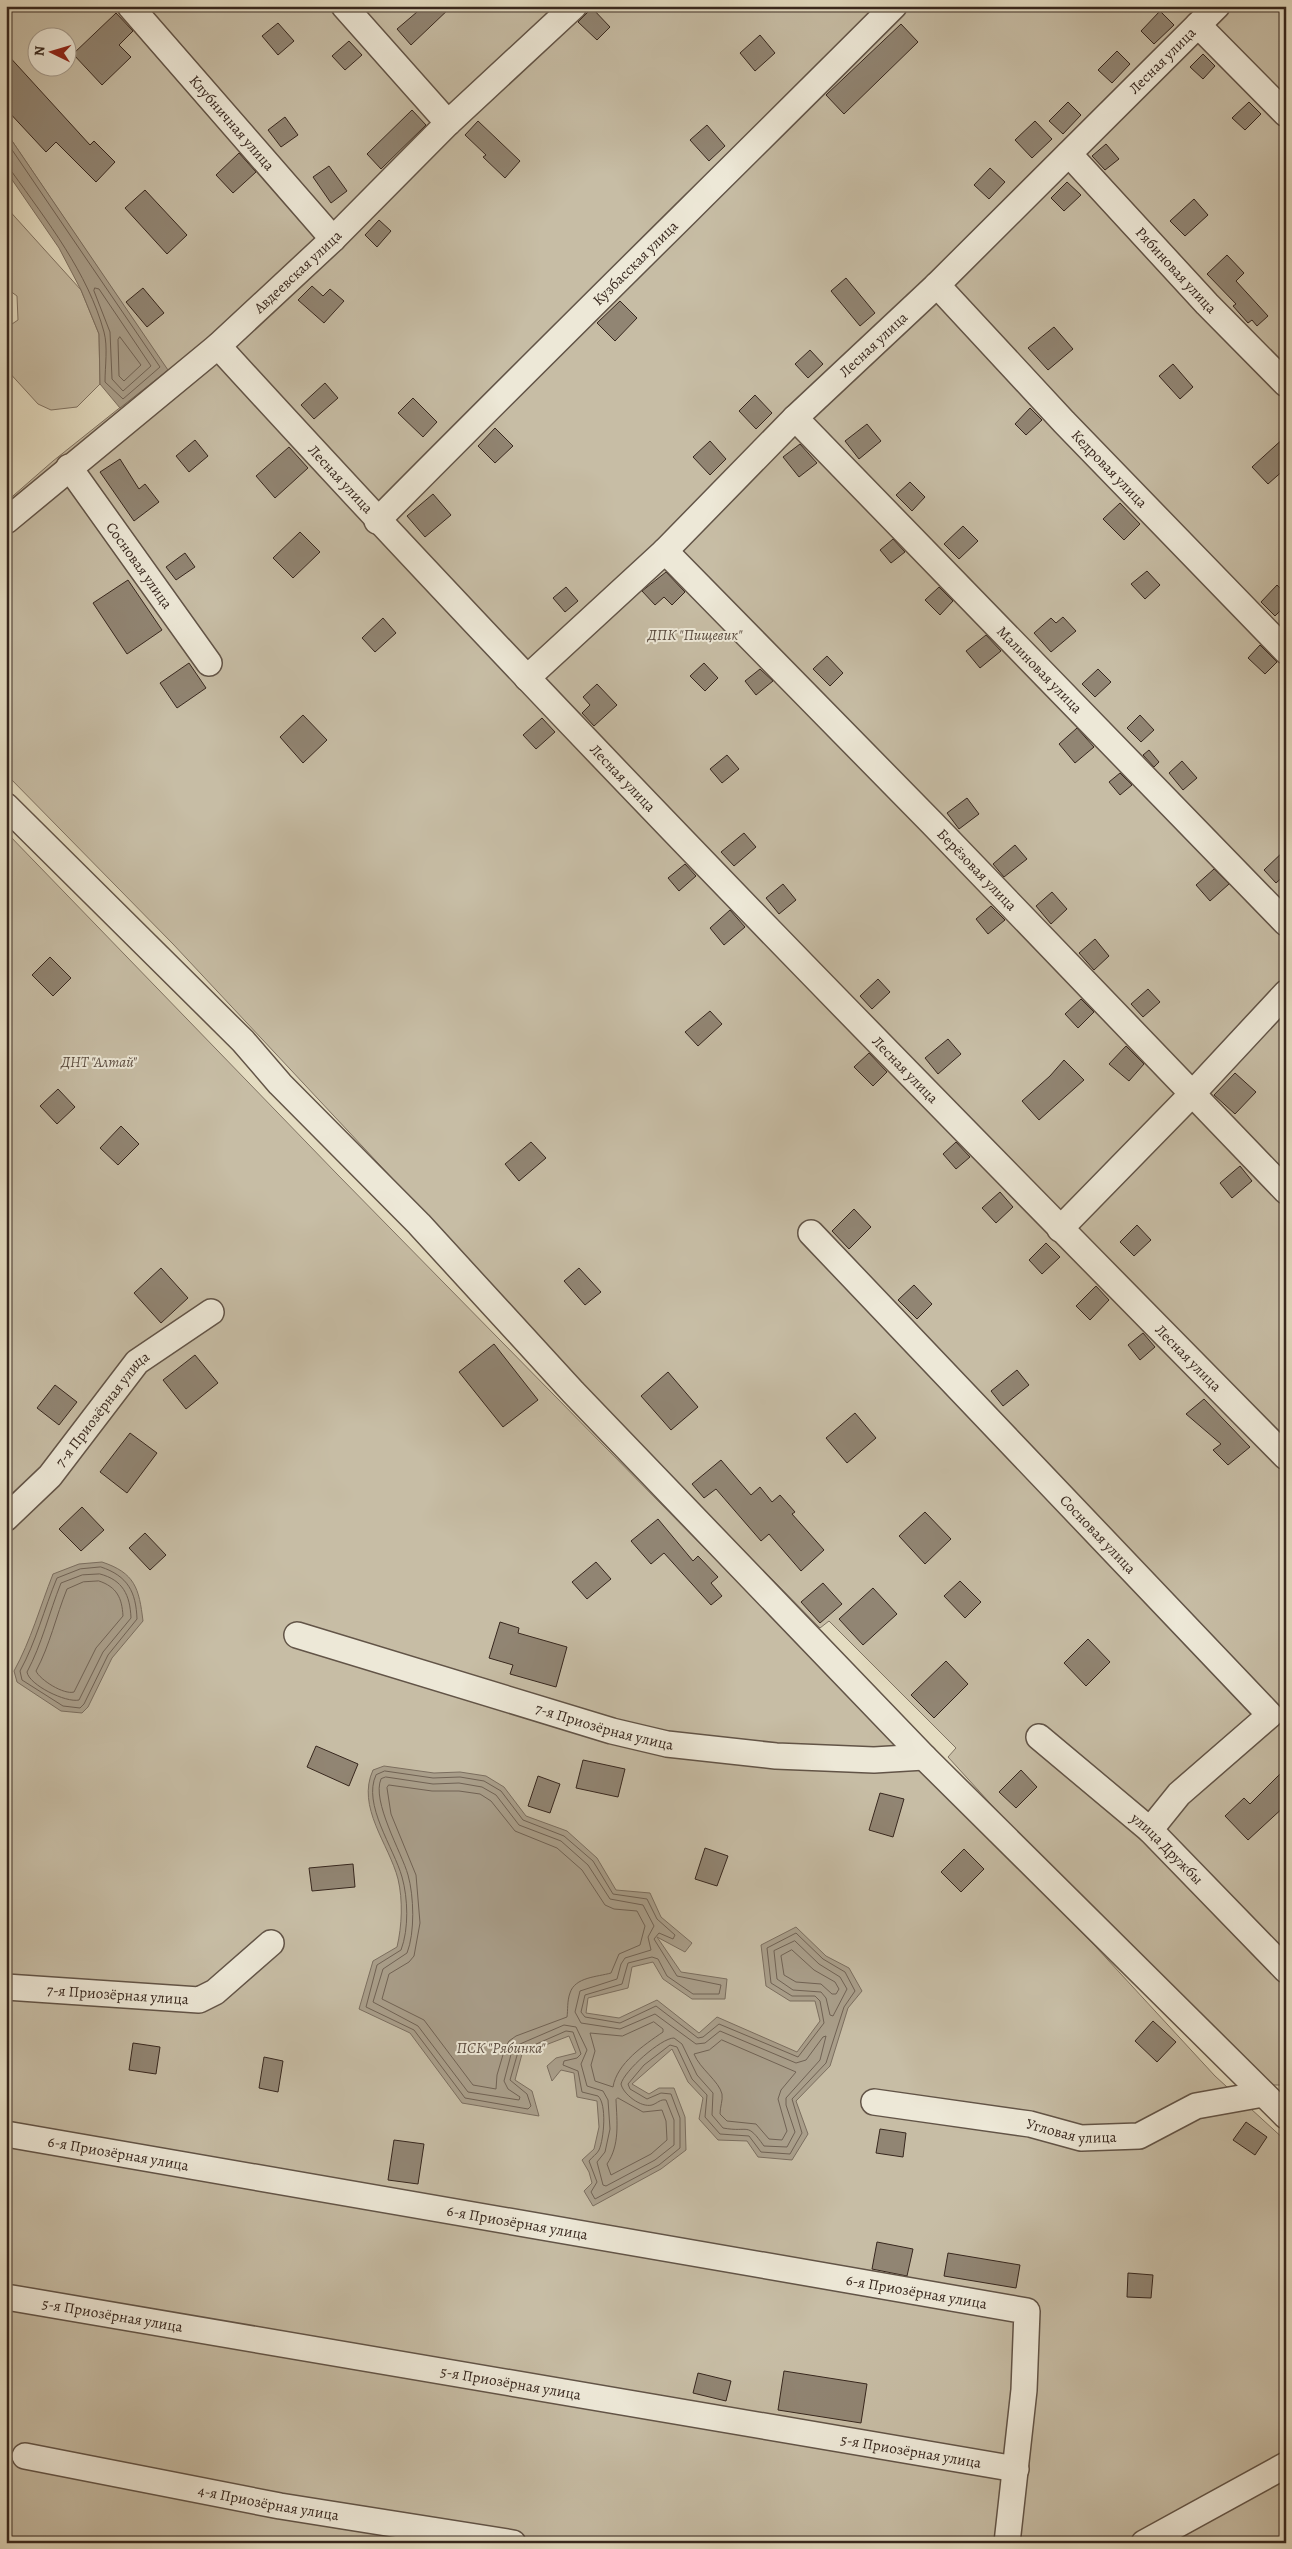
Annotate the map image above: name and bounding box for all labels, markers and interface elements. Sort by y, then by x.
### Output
street label: Лесная улица [1124,23,1200,98]
north arrow [28,28,78,78]
text: N [30,45,49,57]
street label: Клубничная улица [185,71,279,175]
street label: Кузбасская улица [588,216,682,310]
street label: Рябиновая улица [1131,223,1221,318]
street label: Авдеевская улица [249,226,346,318]
street label: Лесная улица [835,307,912,382]
street label: Кедровая улица [1067,425,1152,512]
street label: Лесная улица [304,440,378,518]
street label: Сосновая улица [102,518,177,613]
street label: Малиновая улица [993,622,1087,718]
park label: ДПК "Пищевик" [647,625,743,645]
street label: Лесная улица [585,740,660,816]
street label: Берёзовая улица [933,824,1021,915]
street label: Лесная улица [868,1032,943,1108]
park label: ДНТ "Алтай" [60,1052,137,1072]
street label: Лесная улица [1151,1320,1226,1396]
street label: 7-я Приозёрная улица [51,1346,153,1471]
street label: Сосновая улица [1055,1490,1140,1578]
street label: 7-я Приозёрная улица [533,1698,674,1755]
street label: улица Дружбы [1126,1808,1208,1889]
street label: 7-я Приозёрная улица [46,1980,189,2009]
park label: ПСК "Рябинка" [456,2038,546,2058]
street label: Угловая улица [1024,2113,1117,2148]
street label: 6-я Приозёрная улица [46,2131,191,2176]
street label: 6-я Приозёрная улица [445,2201,590,2245]
street label: 6-я Приозёрная улица [844,2270,989,2314]
street label: 5-я Приозёрная улица [41,2293,184,2337]
street label: 5-я Приозёрная улица [439,2361,583,2405]
street label: 5-я Приозёрная улица [839,2429,983,2473]
street label: 4-я Приозёрная улица [196,2480,340,2525]

